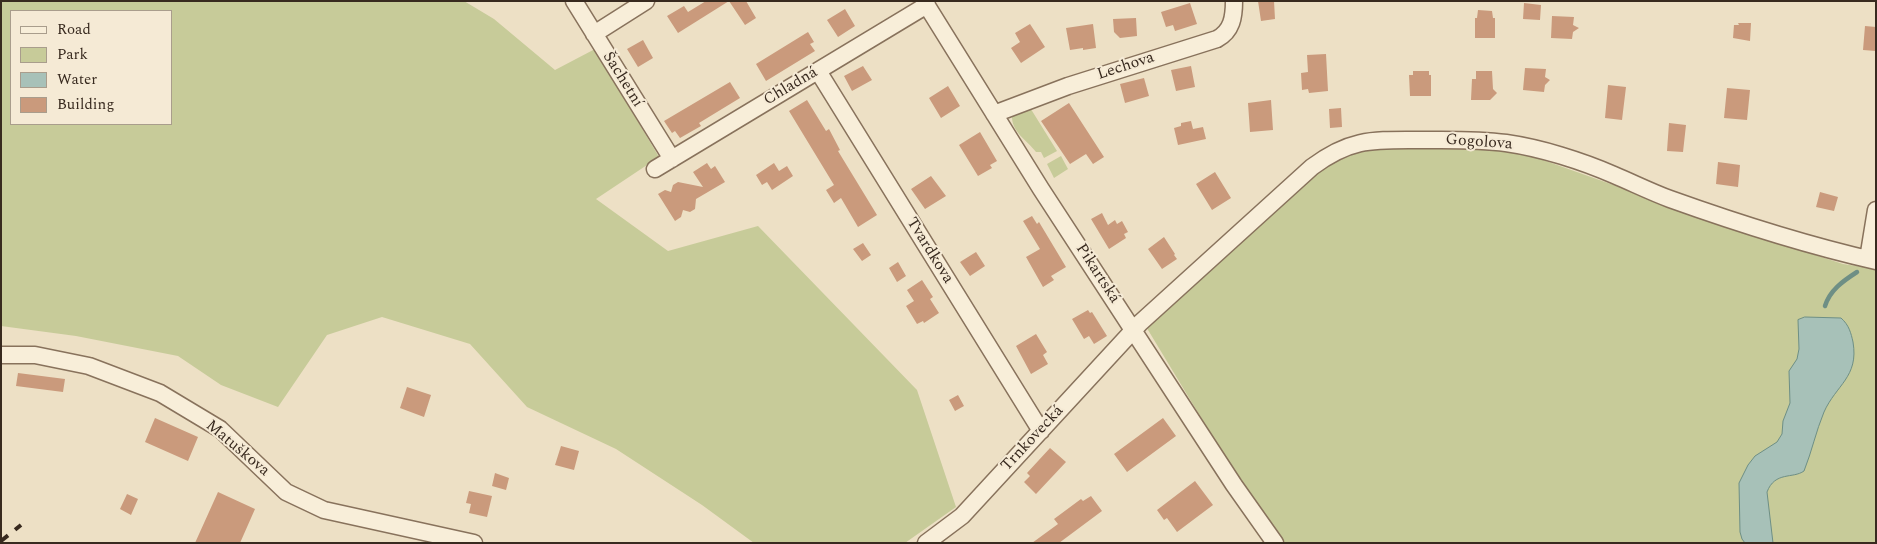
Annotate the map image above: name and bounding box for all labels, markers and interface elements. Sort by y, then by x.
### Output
legend [10,10,172,125]
text: Road [57,18,91,41]
text: Park [57,43,88,66]
street label: Šachetní [598,49,646,111]
street label: Lechova [1095,49,1157,85]
street label: Chladná [761,63,821,111]
text: Water [57,68,97,91]
text: Building [57,93,114,116]
street label: Gogolova [1445,131,1513,155]
street label: Tvardkova [901,214,957,288]
street label: Pikartská [1071,241,1123,307]
street label: Trnkovecká [998,402,1068,476]
street label: Matuškova [201,417,273,481]

